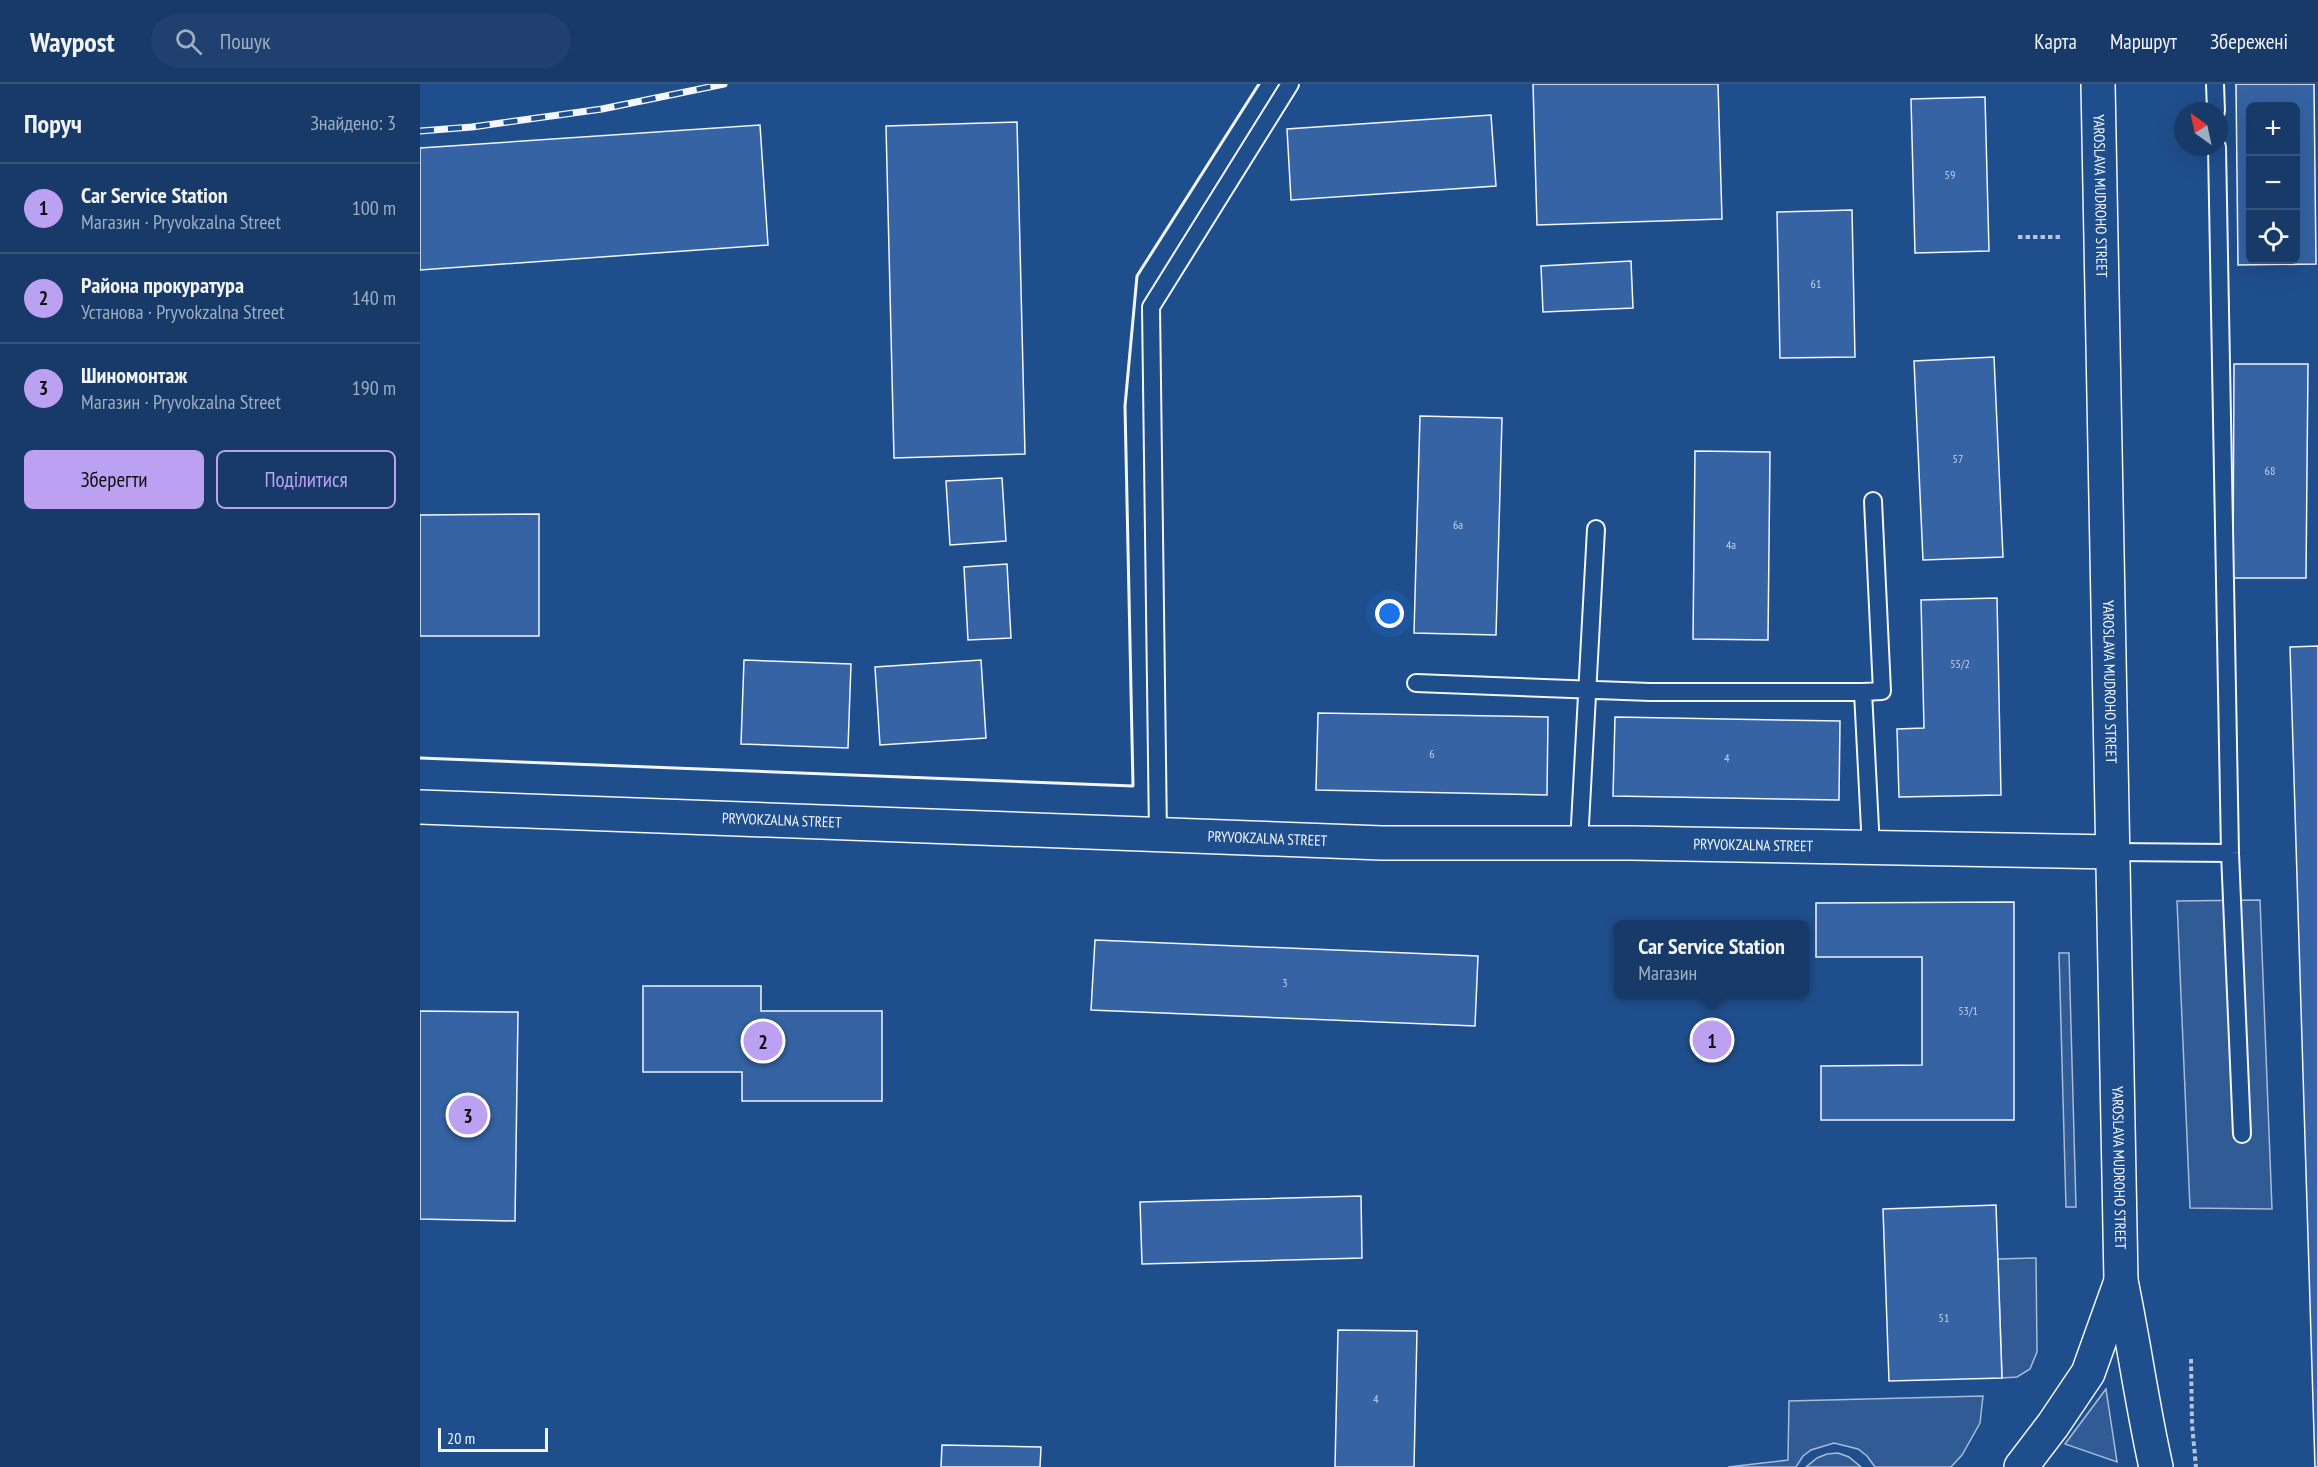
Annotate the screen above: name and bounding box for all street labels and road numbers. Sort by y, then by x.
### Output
street label: YAROSLAVA MUDROHO STREET [2090,114,2112,278]
street label: YAROSLAVA MUDROHO STREET [2099,600,2121,764]
street label: PRYVOKZALNA STREET [722,808,842,832]
street label: PRYVOKZALNA STREET [1207,826,1328,850]
street label: PRYVOKZALNA STREET [1693,834,1814,855]
street label: YAROSLAVA MUDROHO STREET [2108,1086,2130,1250]

